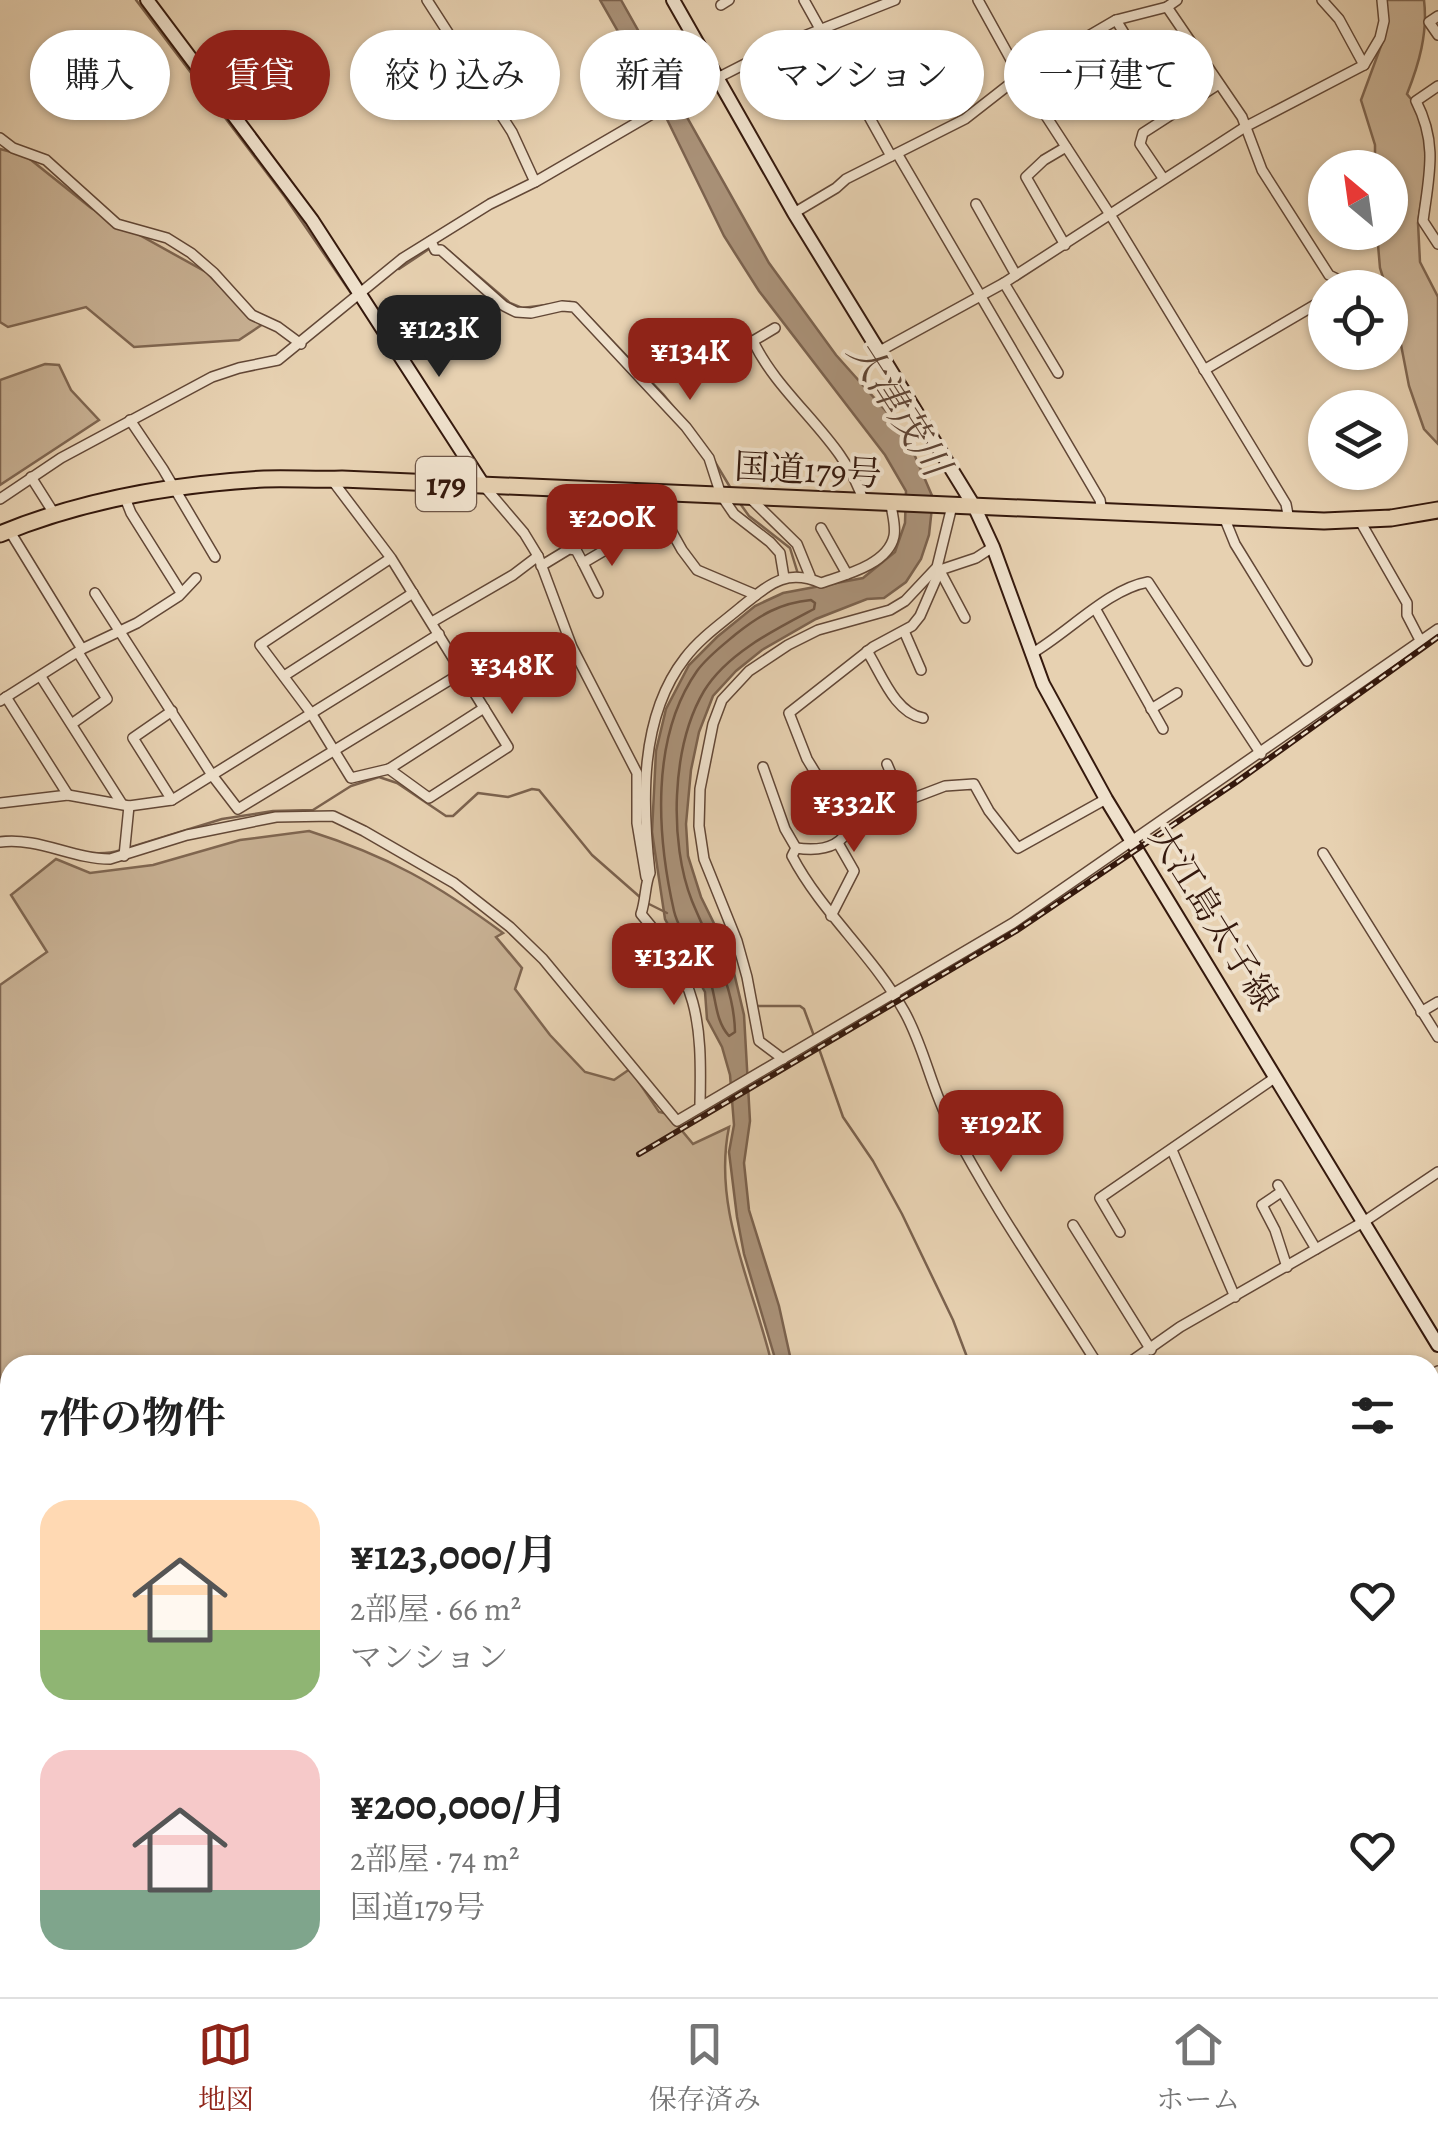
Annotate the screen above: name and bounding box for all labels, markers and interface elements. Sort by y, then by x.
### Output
chip: 購入 [30,30,170,120]
chip: 賃貸 [190,30,330,120]
chip: 絞り込み [350,30,560,120]
chip: 新着 [580,30,720,120]
chip: マンション [740,30,984,120]
chip: 一戸建て [1004,30,1214,120]
north arrow [1308,150,1408,250]
map controls [1308,150,1408,490]
button: locate [1308,270,1408,370]
pin: ¥123K [369,295,509,380]
text: ¥123K [399,305,479,349]
pin: ¥134K [620,318,760,403]
text: ¥134K [650,328,730,372]
water label: 大津茂川 [836,330,964,489]
button: layers [1308,390,1408,490]
street label: 国道179号 [733,442,883,498]
road number: 179 [416,457,476,511]
pin: ¥200K [542,484,682,569]
text: ¥200K [568,494,656,538]
pin: ¥348K [442,632,582,717]
text: ¥348K [470,642,554,686]
pin: ¥332K [784,770,924,855]
text: ¥332K [813,780,895,824]
street label: 大江島太子線 [1138,816,1290,1020]
pin: ¥132K [604,923,744,1008]
text: ¥132K [634,933,714,977]
pin: ¥192K [931,1090,1071,1175]
text: ¥192K [960,1100,1042,1144]
icon: filters [1345,1388,1400,1443]
text: 7件の物件 [40,1389,226,1446]
text: ¥123,000/月 [350,1526,558,1583]
icon: home [120,1540,240,1660]
icon: heart [1345,1573,1400,1628]
text: 2部屋 · 66 m² [350,1587,521,1631]
text: マンション [350,1635,509,1679]
text: ¥200,000/月 [350,1776,567,1833]
icon: home [120,1790,240,1910]
icon: heart [1345,1823,1400,1878]
text: 2部屋 · 74 m² [350,1837,520,1881]
text: 国道179号 [350,1885,485,1929]
tab: 地図 [198,2017,254,2119]
tab: 保存済み [649,2017,761,2119]
tab: ホーム [1156,2017,1240,2119]

